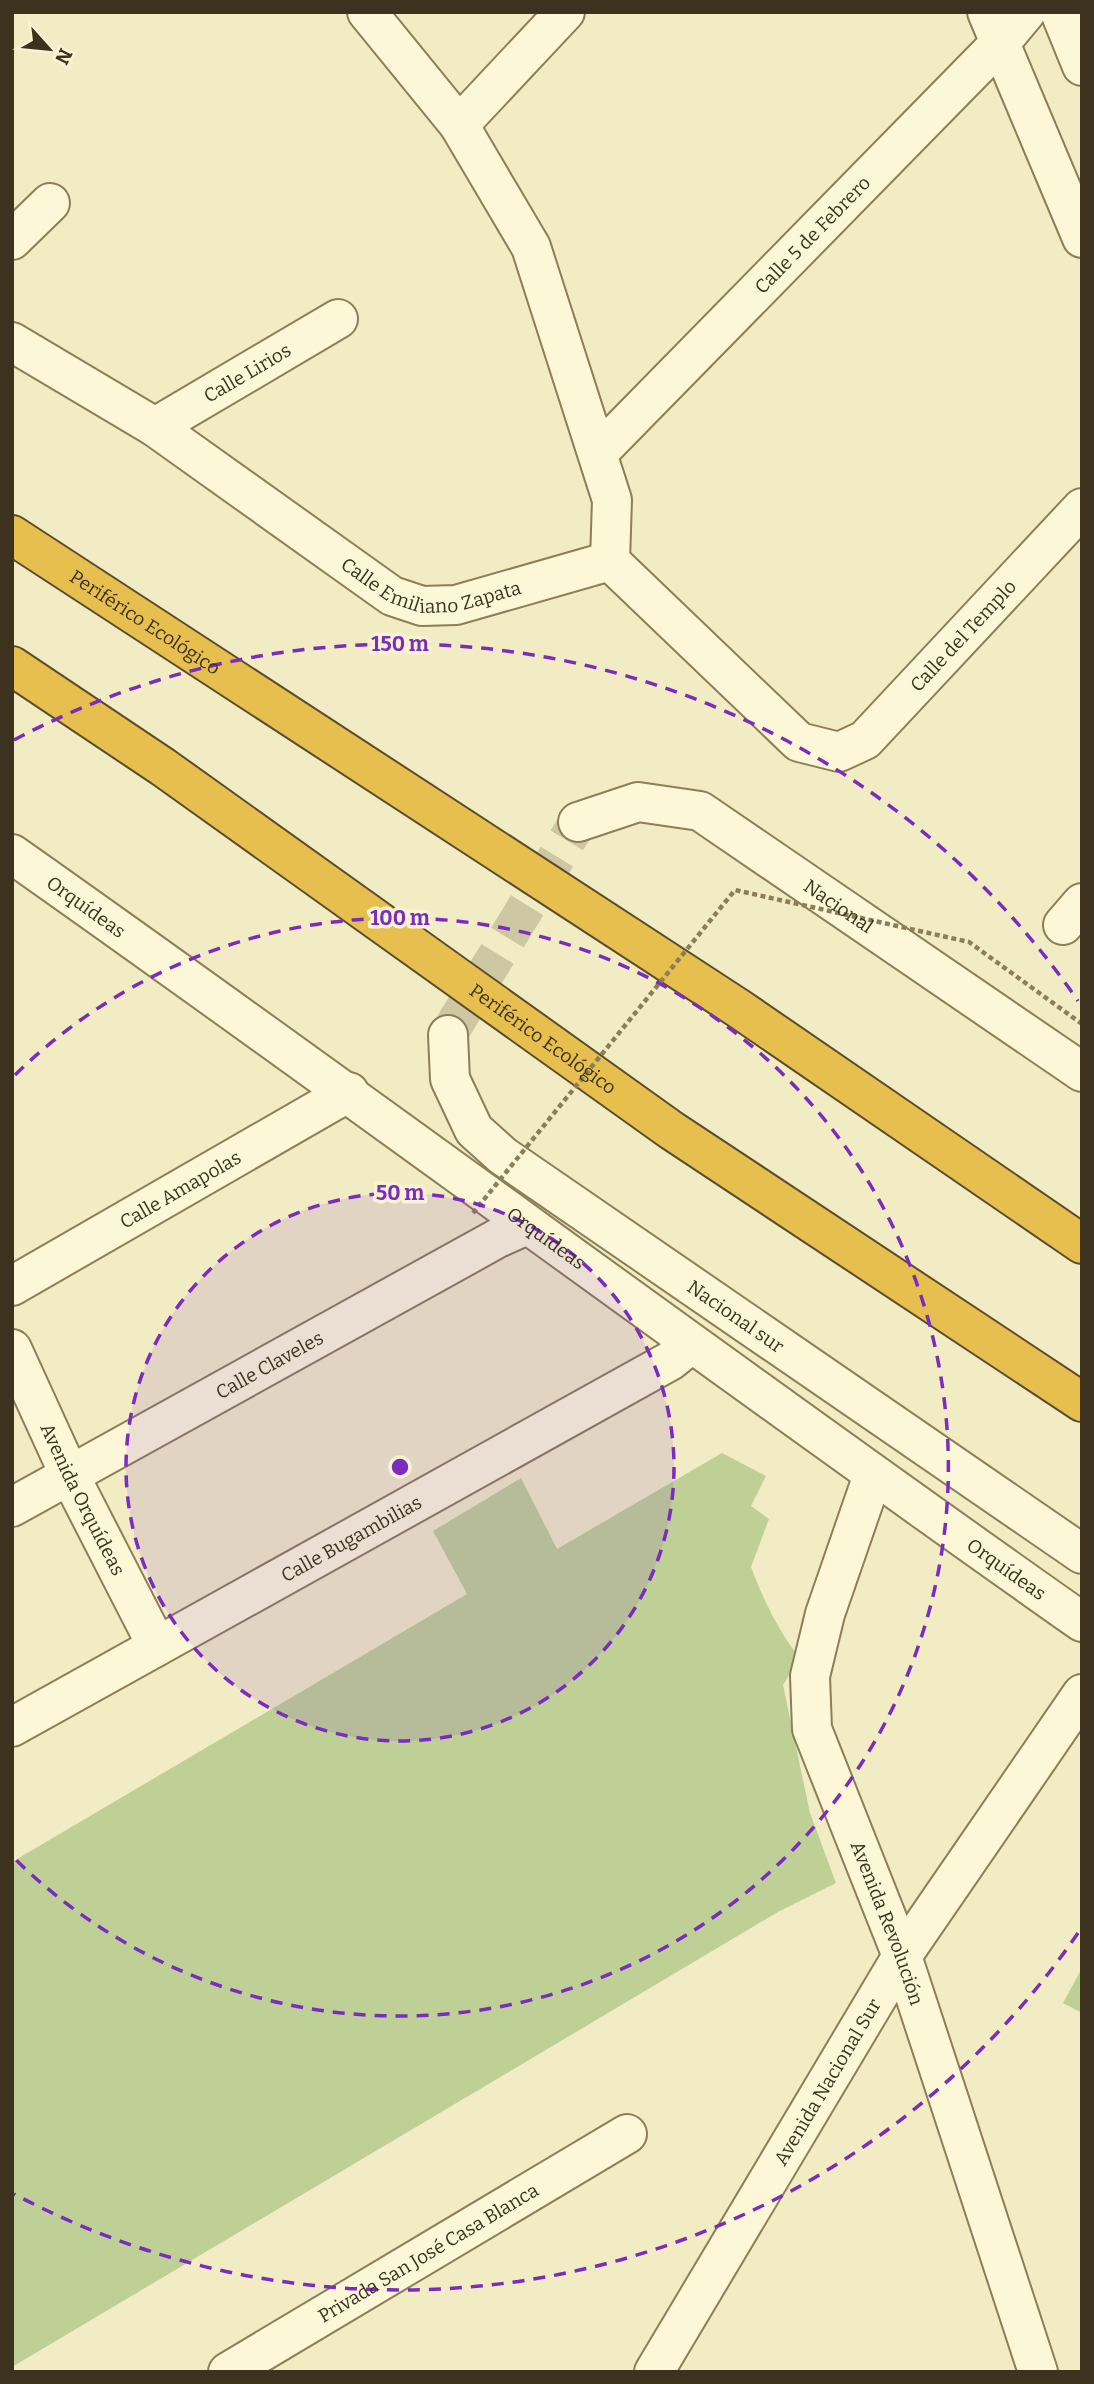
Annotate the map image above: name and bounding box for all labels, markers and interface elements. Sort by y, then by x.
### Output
north arrow [14,14,84,84]
text: N [50,45,77,69]
street label: Calle 5 de Febrero [750,171,875,298]
street label: Calle Lirios [199,338,295,407]
street label: Calle Emiliano Zapata [337,552,524,618]
street label: Periférico Ecológico [66,564,225,679]
street label: Calle del Templo [905,575,1021,696]
text: 150 m [371,631,429,657]
street label: Orquídeas [42,871,130,942]
street label: Nacional [800,874,878,938]
text: 100 m [370,905,430,931]
street label: Periférico Ecológico [465,979,621,1099]
street label: Calle Amapolas [115,1145,245,1233]
text: 50 m [376,1180,424,1206]
street label: Orquídeas [503,1202,590,1274]
street label: Nacional sur [683,1275,789,1358]
street label: Calle Claveles [211,1326,327,1404]
street label: Avenida Orquídeas [36,1419,130,1579]
centre of rings [388,1455,412,1479]
street label: Calle Bugambilias [277,1490,425,1587]
street label: Orquídeas [963,1533,1051,1605]
street label: Avenida Revolución [846,1837,929,2008]
street label: Avenida Nacional Sur [769,1994,886,2169]
street label: Privada San José Casa Blanca [314,2178,543,2327]

